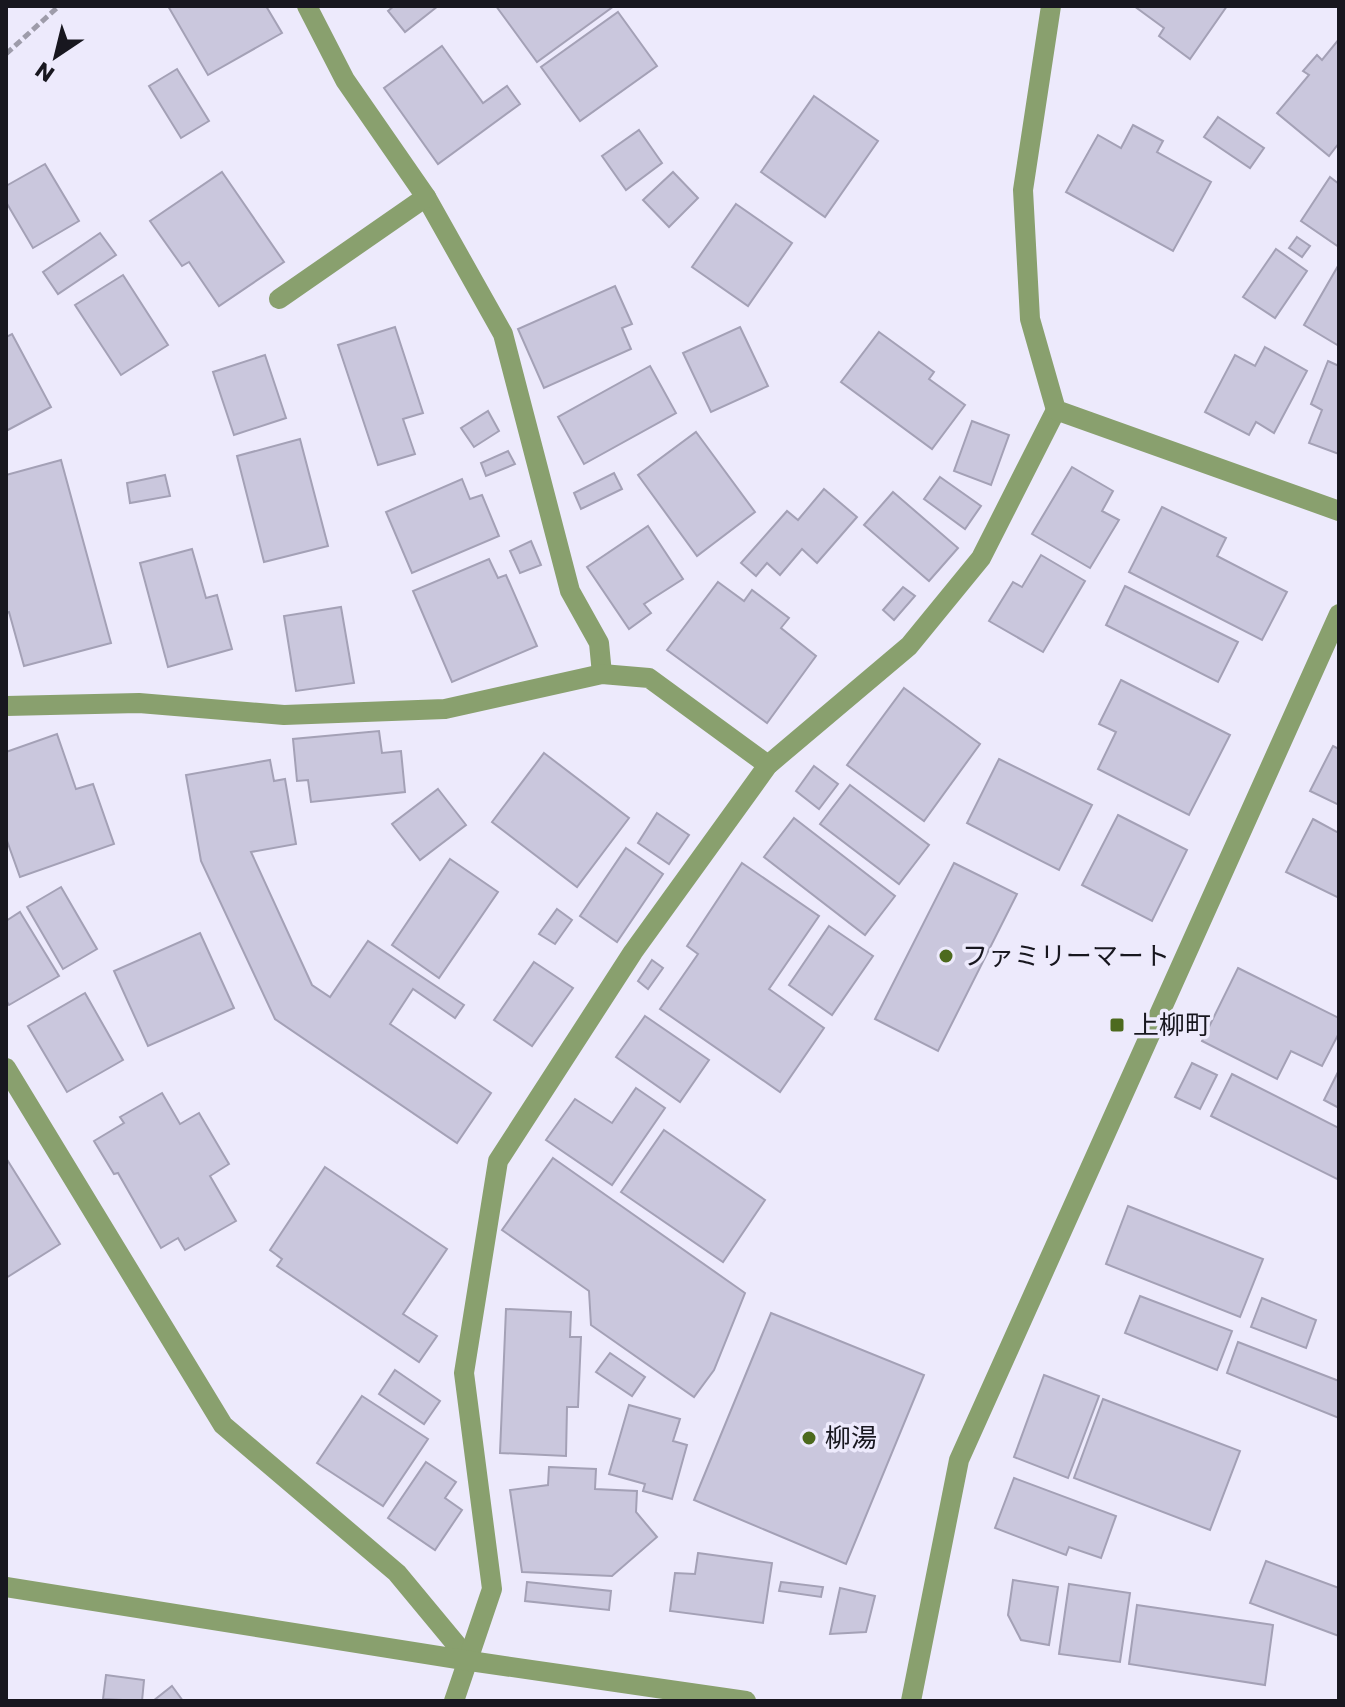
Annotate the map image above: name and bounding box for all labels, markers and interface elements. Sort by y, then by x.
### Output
north arrow [16,16,96,96]
text: N [29,55,60,89]
place label: ファミリーマート [962,938,1170,974]
marker: ファミリーマート [937,947,955,965]
place label: 上柳町 [1133,1007,1211,1043]
marker: 上柳町 [1108,1016,1126,1034]
place label: 柳湯 [825,1420,877,1456]
marker: 柳湯 [800,1429,818,1447]

